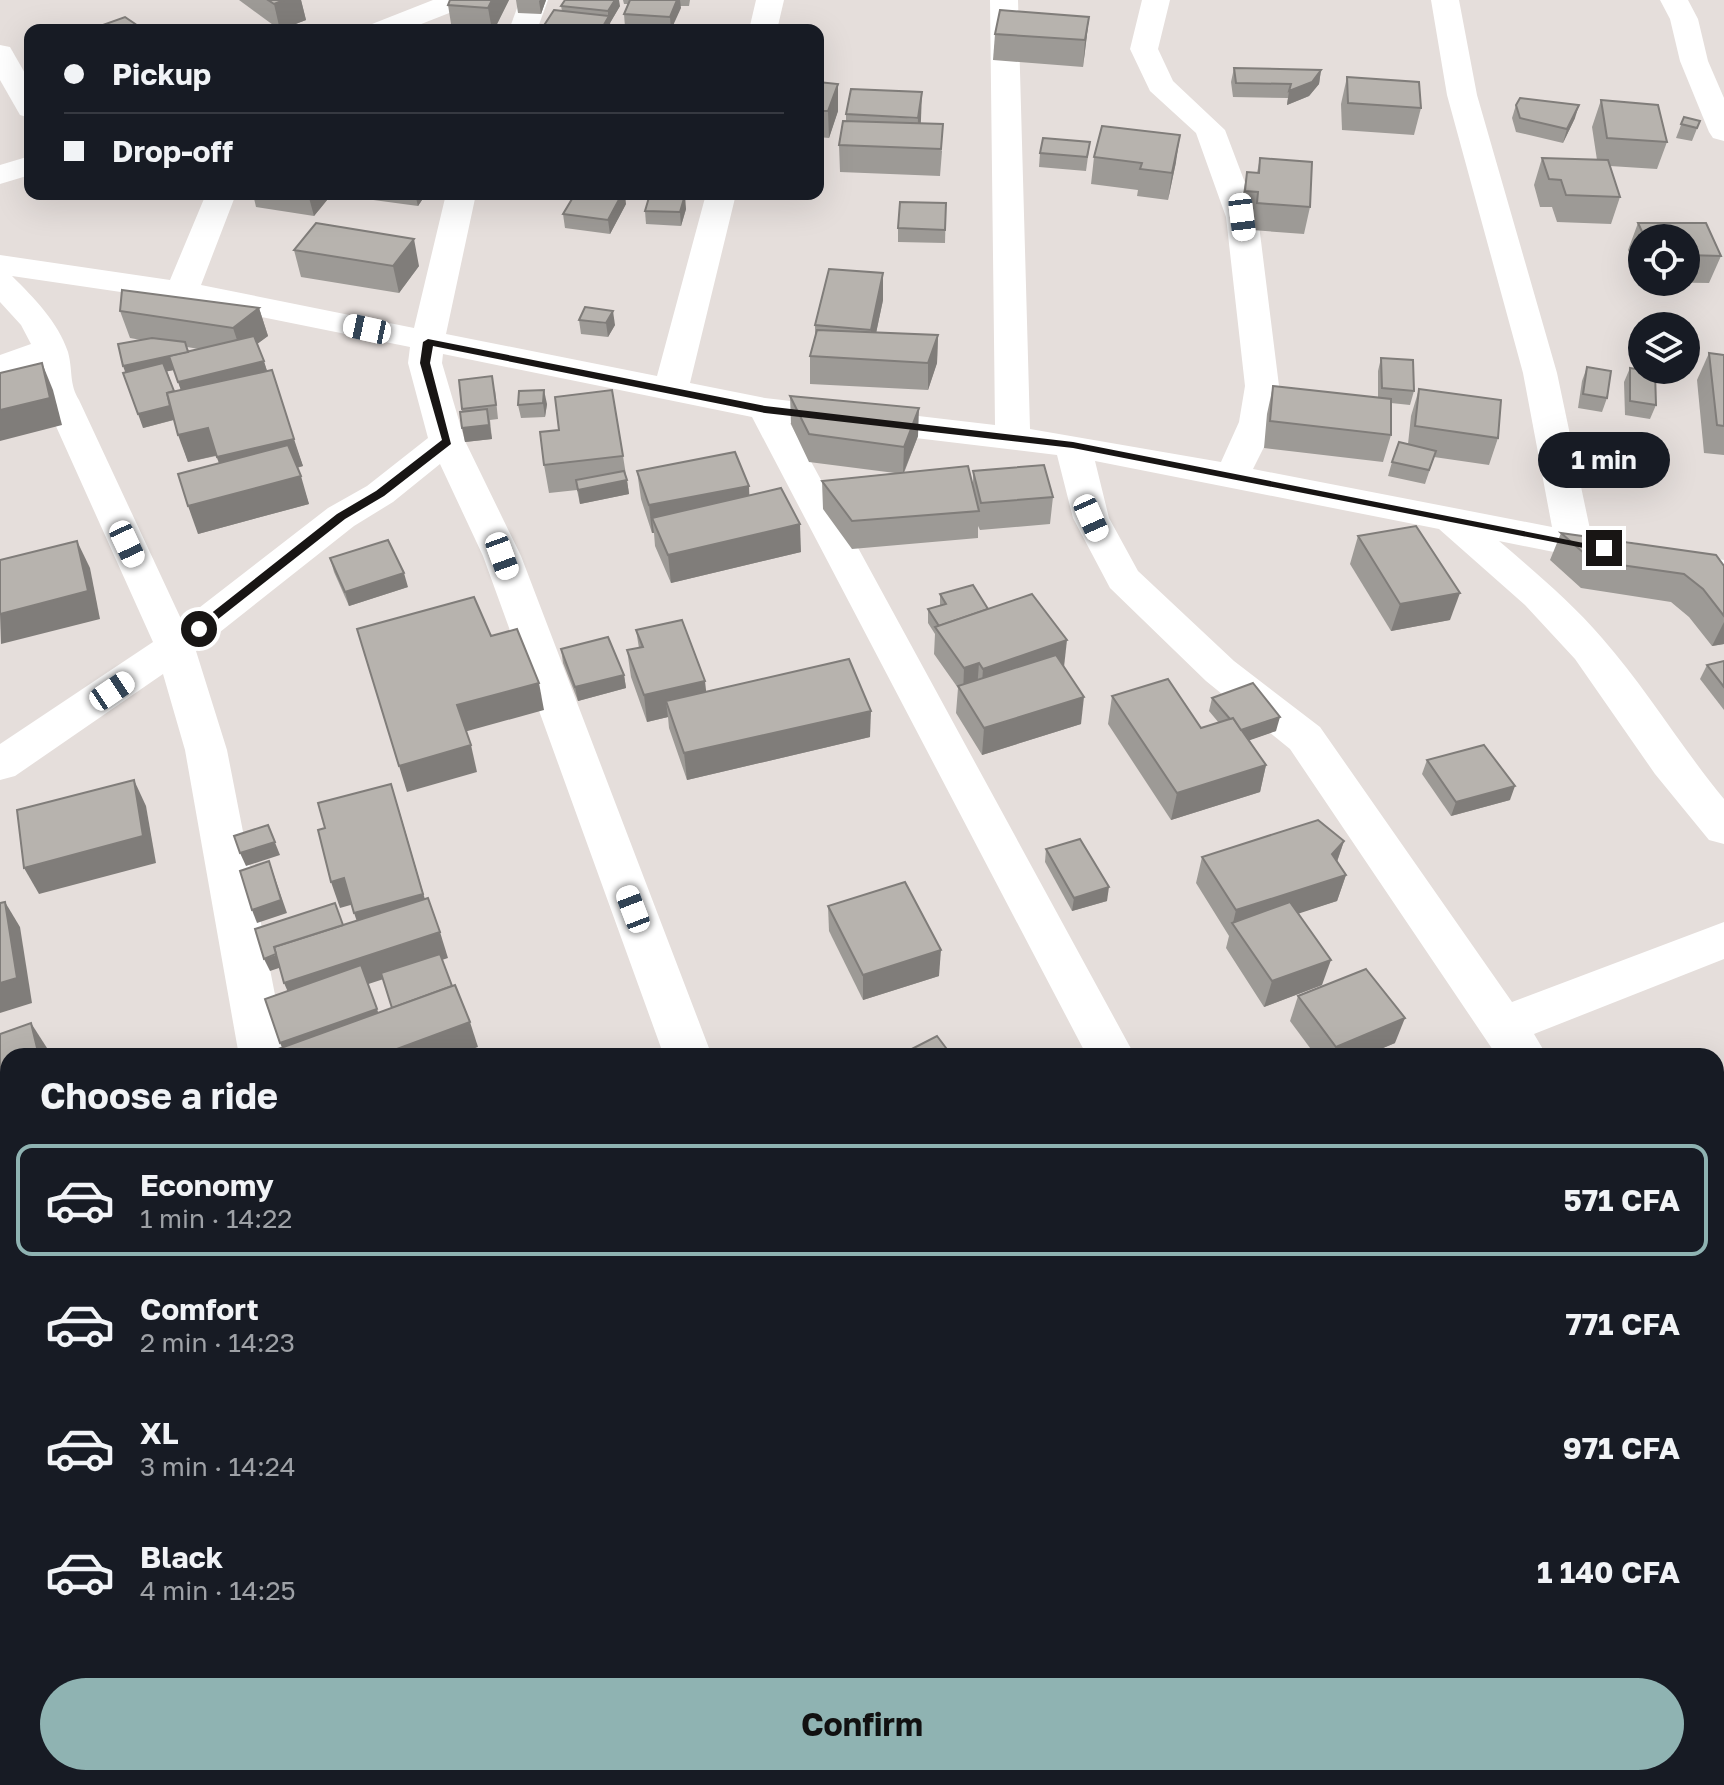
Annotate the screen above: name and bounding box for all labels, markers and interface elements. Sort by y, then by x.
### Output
text: Pickup [112,56,211,92]
text: Drop-off [112,133,233,169]
car [1227,192,1257,242]
map controls [1628,224,1700,384]
button: locate [1628,224,1700,296]
car [341,312,393,346]
button: layers [1628,312,1700,384]
callout: 1 min [1538,432,1670,488]
text: 1 min [1571,444,1637,475]
car [1070,491,1112,545]
car [106,517,148,571]
car [483,529,521,583]
route end [1586,530,1622,566]
route start [181,611,217,647]
car [85,668,139,714]
car [613,882,653,936]
text: Choose a ride [40,1074,278,1117]
icon: car [44,1164,116,1236]
text: Economy [140,1167,274,1203]
text: 571 CFA [1563,1182,1680,1218]
text: 1 min · 14:22 [140,1203,292,1234]
icon: car [44,1288,116,1360]
text: Comfort [140,1291,259,1327]
text: 771 CFA [1565,1306,1680,1342]
text: 2 min · 14:23 [140,1327,295,1358]
icon: car [44,1412,116,1484]
text: XL [140,1415,179,1451]
text: 971 CFA [1563,1430,1680,1466]
text: 3 min · 14:24 [140,1451,296,1482]
icon: car [44,1536,116,1608]
text: Black [140,1539,223,1575]
text: 1 140 CFA [1537,1554,1680,1590]
text: 4 min · 14:25 [140,1575,296,1606]
button: Confirm [40,1678,1684,1770]

